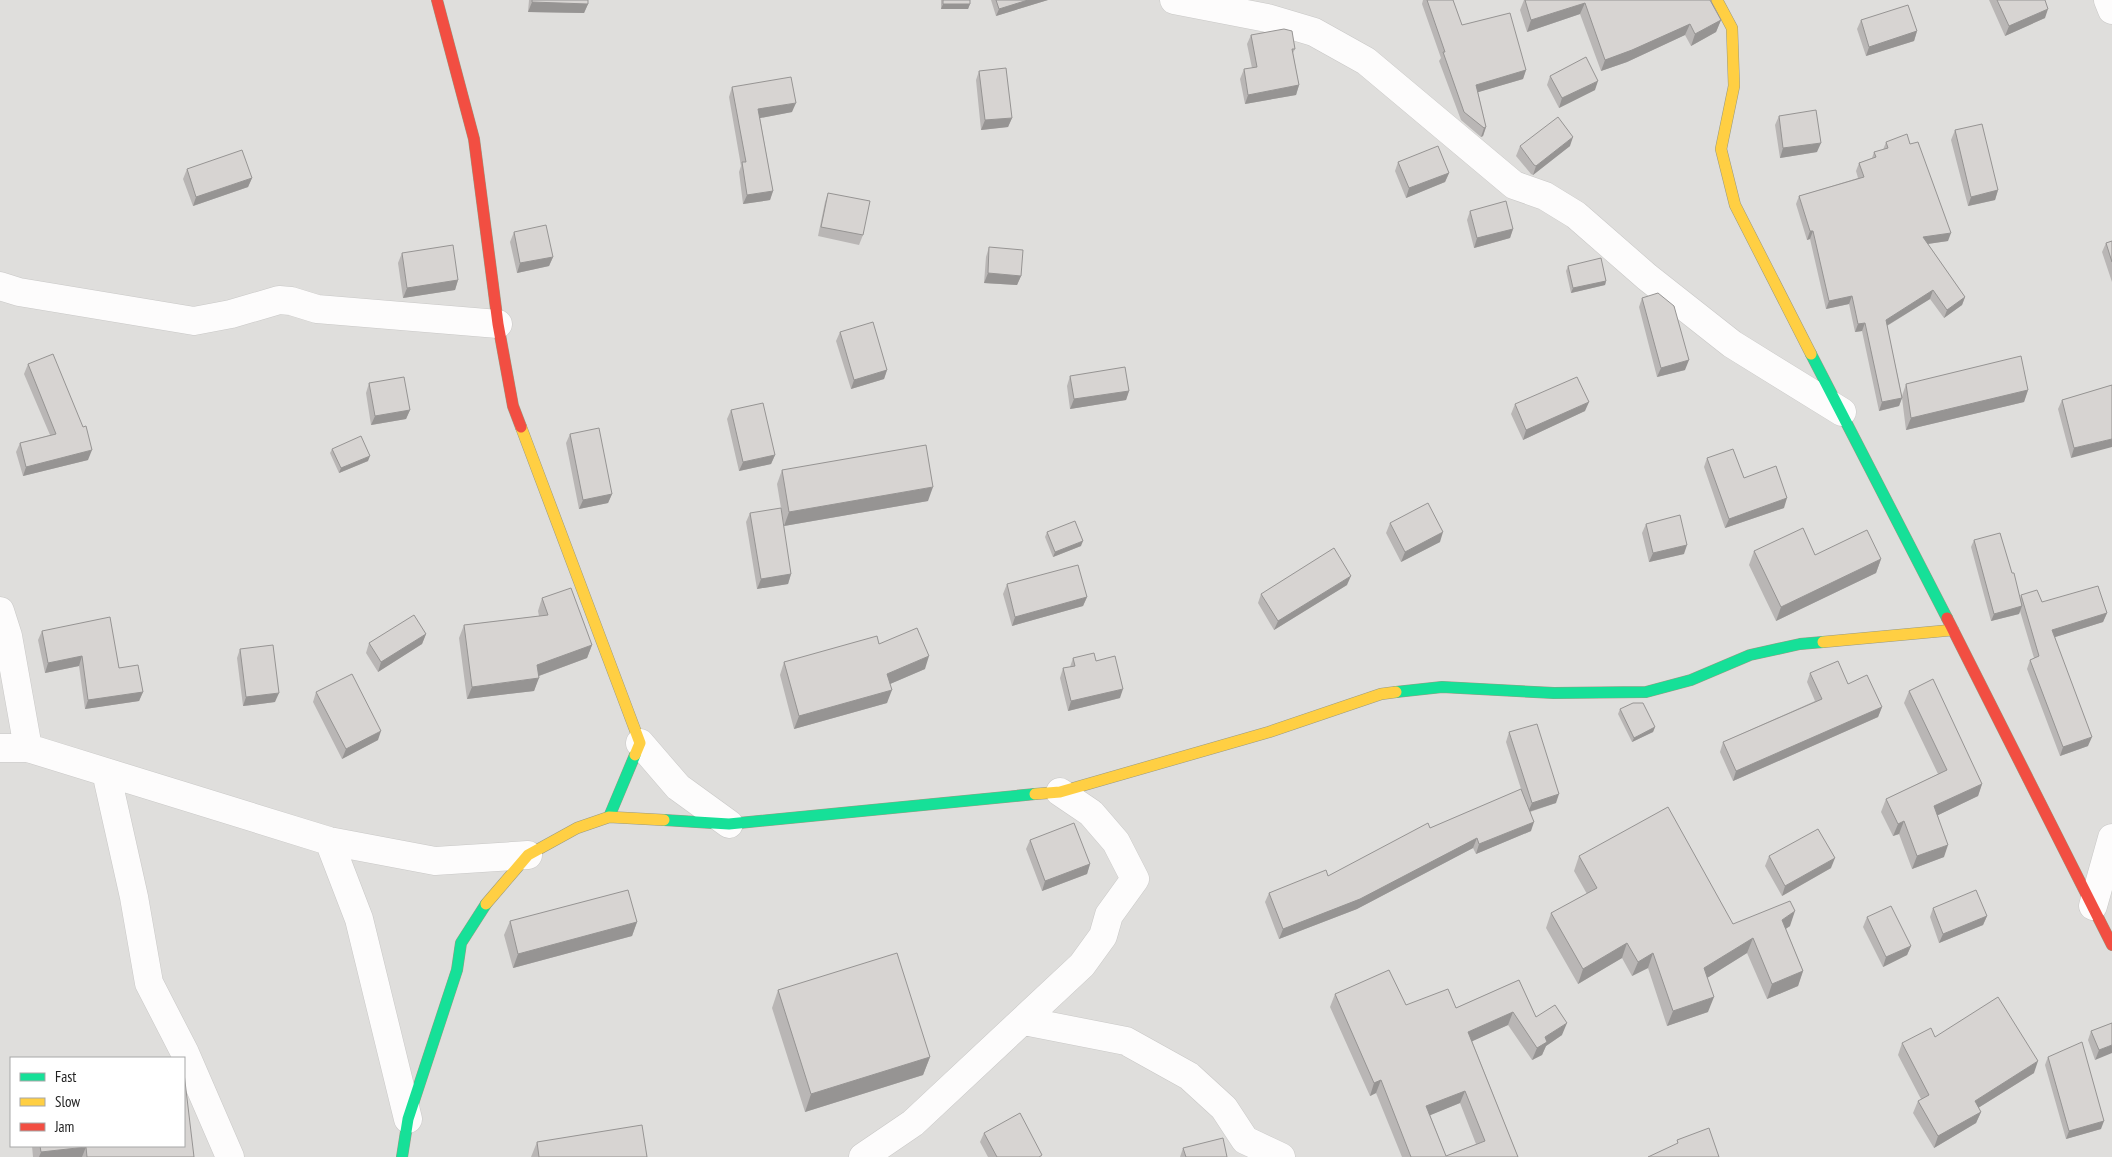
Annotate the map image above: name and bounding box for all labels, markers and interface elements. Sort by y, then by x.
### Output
legend [10,1057,185,1147]
text: Fast [55,1067,76,1086]
text: Slow [55,1092,80,1111]
text: Jam [54,1117,74,1136]

